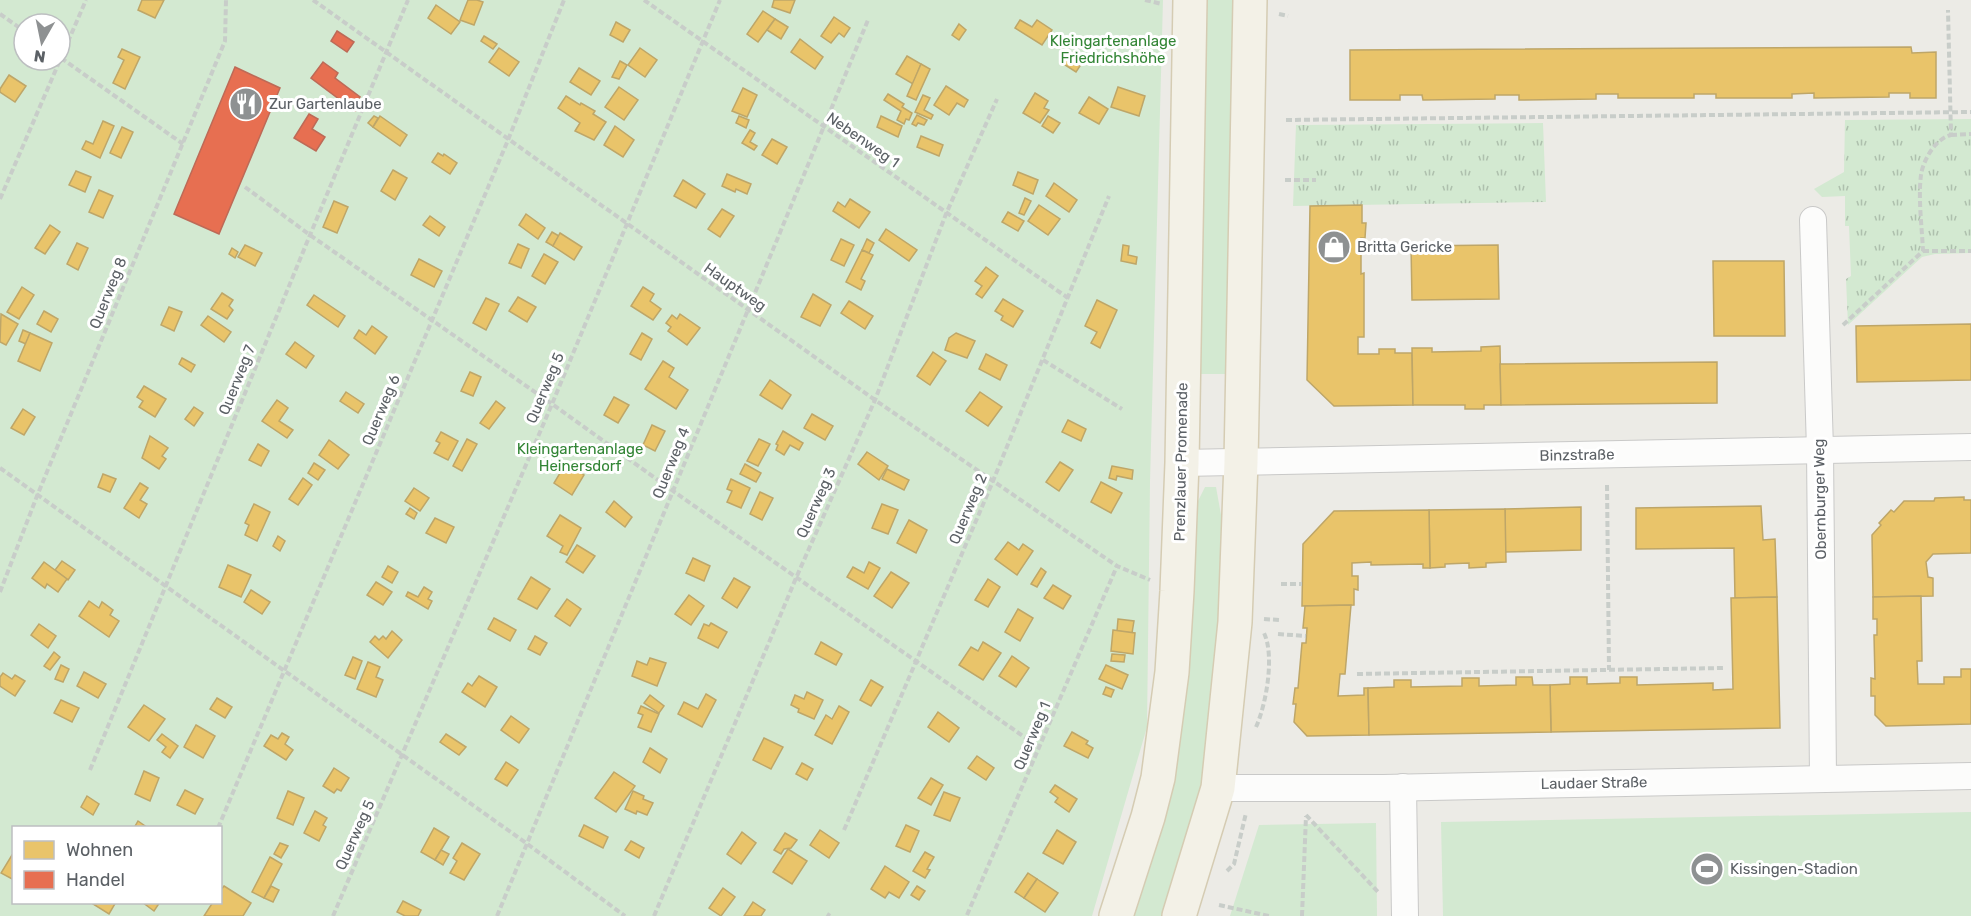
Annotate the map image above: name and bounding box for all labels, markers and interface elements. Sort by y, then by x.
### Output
north arrow [12,12,72,72]
park label: Kleingartenanlage Friedrichshöhe [1050,32,1176,67]
text: N [33,46,47,67]
restaurant icon: Zur Gartenlaube [228,86,264,122]
place label: Zur Gartenlaube [269,95,382,113]
street label: Nebenweg 1 [823,108,903,172]
shop icon: Britta Gericke [1316,229,1352,265]
place label: Britta Gericke [1357,238,1452,256]
street label: Querweg 8 [85,255,131,331]
street label: Hauptweg [700,259,770,315]
street label: Querweg 7 [215,342,259,418]
street label: Querweg 5 [522,350,568,426]
street label: Querweg 6 [358,372,404,448]
street label: Prenzlauer Promenade [1171,382,1191,542]
street label: Querweg 4 [649,425,693,501]
street label: Obernburger Weg [1810,438,1830,560]
park label: Kleingartenanlage Heinersdorf [517,440,643,475]
street label: Binzstraße [1539,445,1615,465]
street label: Querweg 3 [792,465,840,541]
street label: Querweg 2 [945,471,991,547]
street label: Querweg 1 [1010,699,1054,773]
street label: Laudaer Straße [1541,773,1647,793]
street label: Querweg 5 [332,797,379,873]
legend [12,826,222,904]
text: Wohnen [66,839,133,861]
sports icon: Kissingen-Stadion [1689,851,1725,887]
place label: Kissingen-Stadion [1730,860,1858,878]
text: Handel [66,869,125,891]

